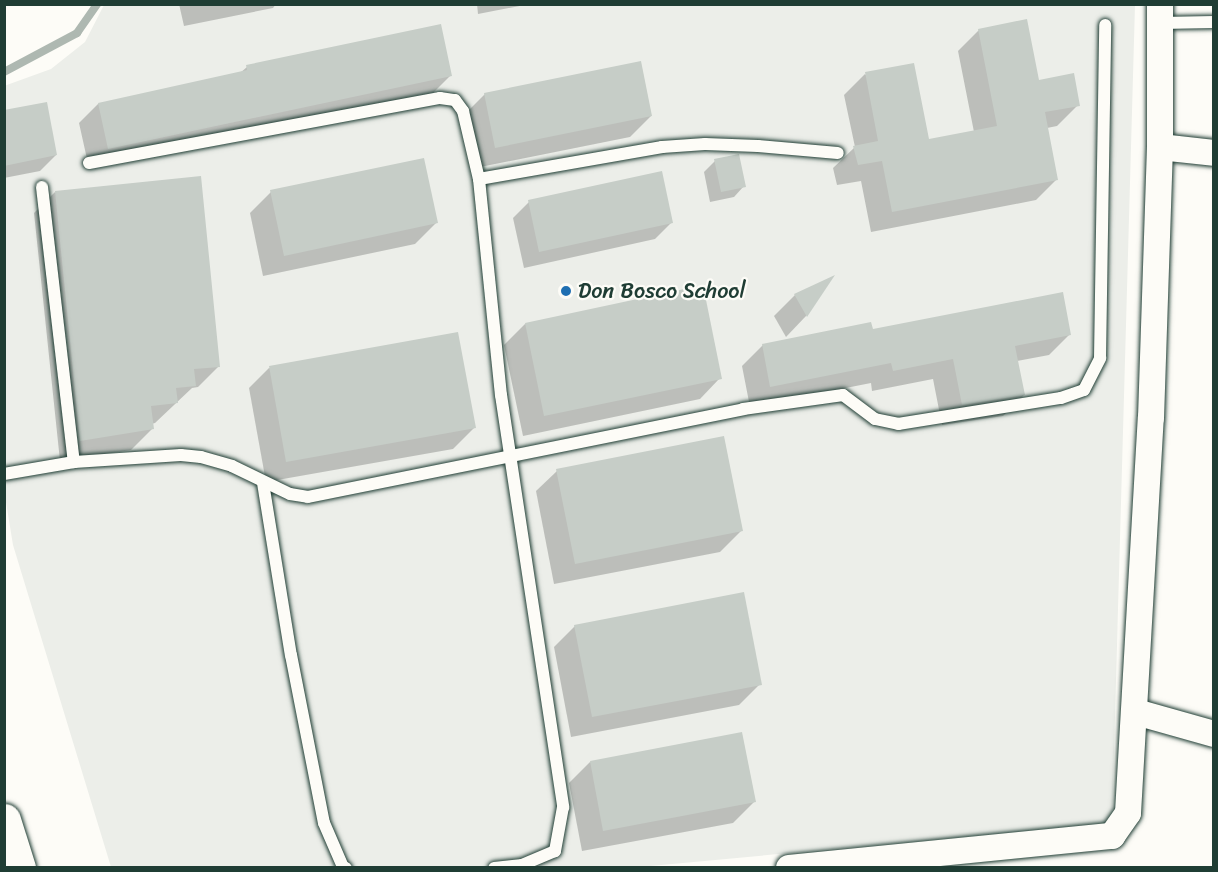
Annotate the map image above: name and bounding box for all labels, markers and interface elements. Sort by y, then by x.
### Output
place label: Don Bosco School [578,278,748,304]
marker: Don Bosco School [559,284,573,298]

